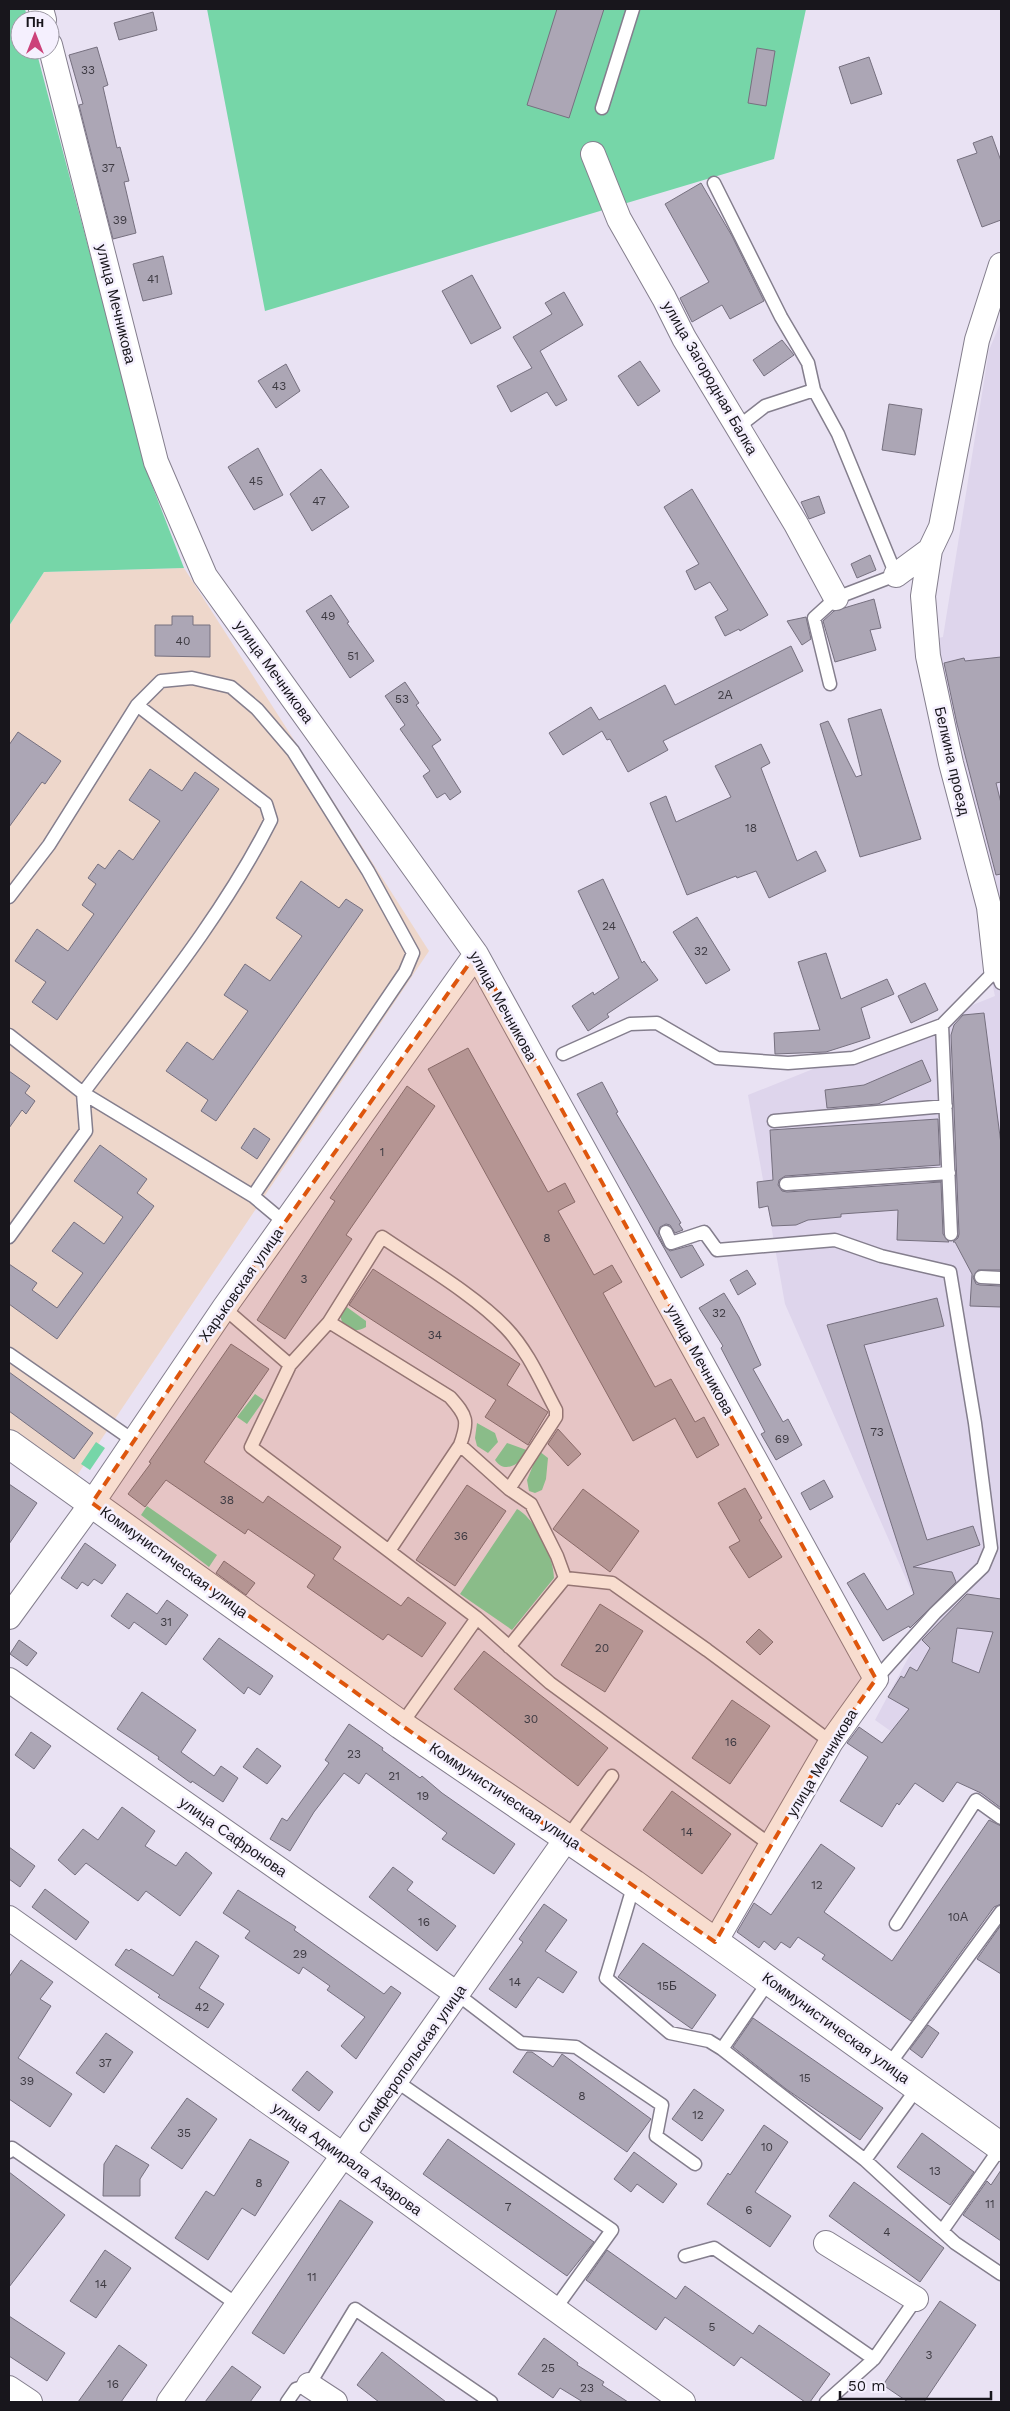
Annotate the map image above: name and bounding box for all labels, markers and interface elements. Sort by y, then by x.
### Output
north arrow [10,10,60,60]
text: Пн [26,14,44,30]
house number: 33 [81,63,95,77]
house number: 37 [101,161,115,175]
house number: 39 [113,213,127,227]
street label: улица Мечникова [92,242,140,366]
house number: 41 [147,272,159,286]
street label: улица Загородная Балка [659,298,762,459]
house number: 43 [272,379,286,393]
house number: 45 [249,474,263,488]
house number: 47 [312,494,326,508]
house number: 49 [321,609,335,623]
street label: улица Мечникова [231,617,318,727]
house number: 40 [176,634,190,648]
house number: 51 [347,649,359,663]
house number: 2А [718,688,733,702]
house number: 53 [395,692,409,706]
street label: Белкина проезд [931,705,973,817]
house number: 18 [745,821,757,835]
house number: 24 [602,919,616,933]
house number: 32 [694,944,708,958]
street label: улица Мечникова [465,948,541,1065]
house number: 1 [380,1145,384,1159]
street label: Харьковская улица [195,1224,287,1345]
house number: 8 [543,1231,551,1245]
house number: 3 [301,1272,308,1286]
street label: улица Мечникова [662,1302,738,1419]
house number: 32 [712,1306,726,1320]
house number: 34 [428,1328,442,1342]
house number: 73 [870,1425,884,1439]
house number: 69 [775,1432,789,1446]
house number: 38 [220,1493,234,1507]
street label: Коммунистическая улица [97,1502,252,1622]
house number: 36 [454,1529,468,1543]
house number: 31 [160,1615,172,1629]
house number: 20 [595,1641,609,1655]
street label: улица Мечникова [783,1705,862,1820]
house number: 30 [524,1712,538,1726]
house number: 16 [725,1735,737,1749]
street label: Коммунистическая улица [426,1739,584,1854]
house number: 23 [347,1747,361,1761]
house number: 21 [388,1769,400,1783]
house number: 19 [417,1789,429,1803]
street label: улица Сафронова [176,1793,291,1881]
house number: 14 [681,1825,693,1839]
house number: 12 [811,1878,823,1892]
house number: 10А [948,1910,968,1924]
house number: 16 [418,1915,430,1929]
house number: 29 [293,1947,307,1961]
street label: Коммунистическая улица [759,1968,914,2088]
house number: 14 [509,1975,521,1989]
house number: 15Б [657,1979,677,1993]
street label: Симферопольская улица [354,1981,470,2137]
house number: 42 [195,2000,209,2014]
house number: 37 [98,2056,112,2070]
house number: 15 [799,2071,811,2085]
house number: 39 [20,2074,34,2088]
house number: 8 [578,2089,586,2103]
street label: улица Адмирала Азарова [269,2099,426,2220]
house number: 12 [692,2108,704,2122]
house number: 35 [177,2126,191,2140]
house number: 10 [761,2140,773,2154]
house number: 13 [929,2164,941,2178]
house number: 8 [255,2176,263,2190]
house number: 11 [985,2197,995,2211]
house number: 7 [505,2200,512,2214]
house number: 6 [745,2203,753,2217]
house number: 4 [883,2225,891,2239]
house number: 11 [307,2270,317,2284]
house number: 14 [95,2277,107,2291]
house number: 5 [709,2320,716,2334]
house number: 3 [926,2348,933,2362]
house number: 25 [541,2361,555,2375]
scale bar [840,2368,991,2400]
house number: 16 [107,2377,119,2391]
text: 50 m [848,2377,885,2395]
house number: 23 [580,2381,594,2395]

